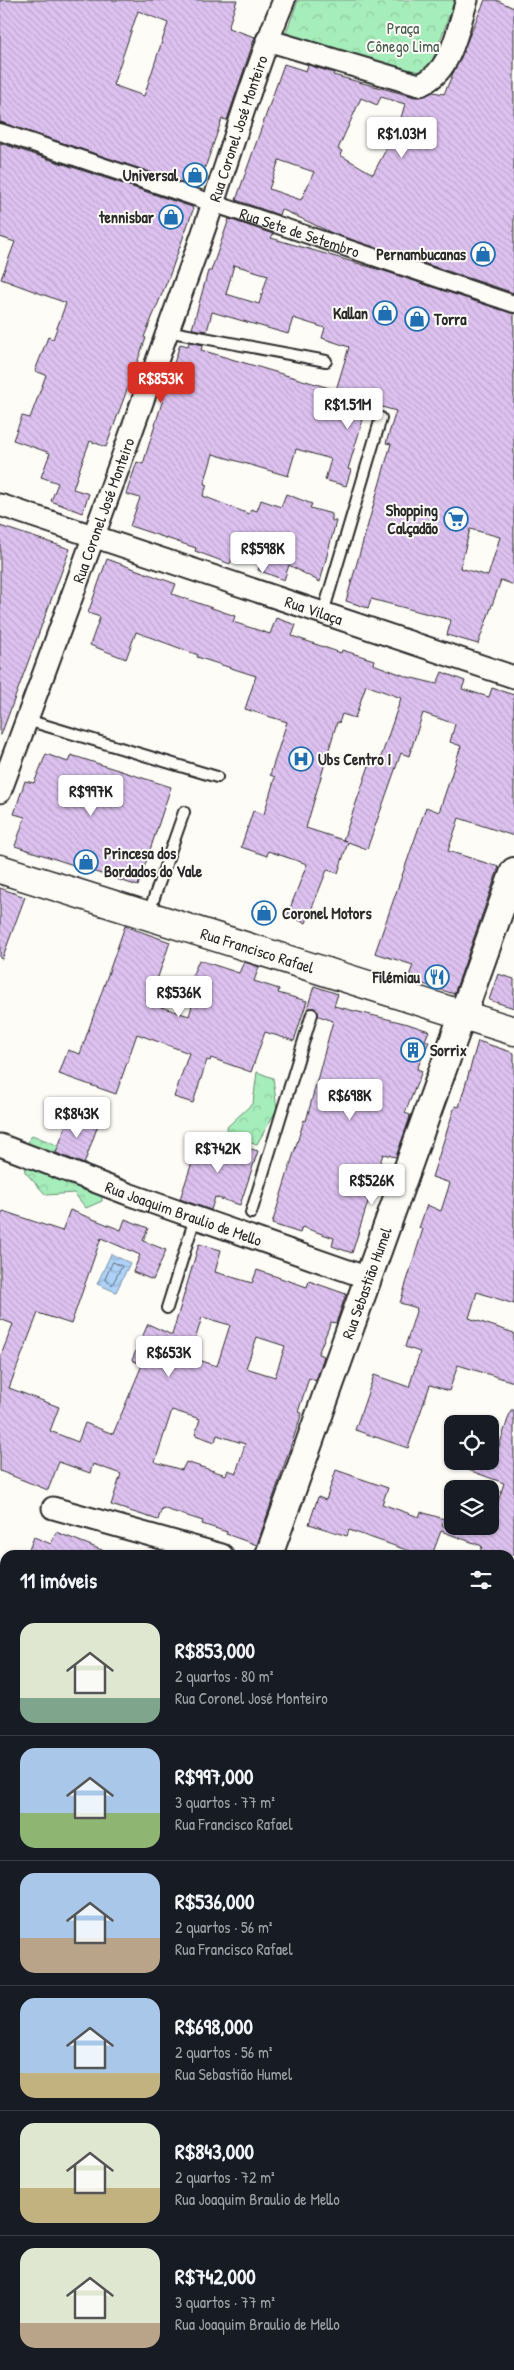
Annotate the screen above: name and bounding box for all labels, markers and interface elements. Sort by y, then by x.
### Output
park label: Praça Cônego Lima [367,17,439,57]
street label: Rua Coronel José Monteiro [203,52,273,205]
pin: R$1.03M [356,116,448,159]
text: R$1.03M [378,122,426,144]
shop icon: Universal [182,162,208,188]
place label: Universal [123,164,179,186]
street label: Rua Sete de Setembro [237,202,363,263]
shop icon: tennisbar [158,204,184,230]
place label: tennisbar [98,206,155,228]
shop icon: Pernambucanas [470,241,496,267]
place label: Pernambucanas [376,243,467,265]
shop icon: Kallan [372,300,398,326]
place label: Kallan [333,302,368,324]
shop icon: Torra [404,306,430,332]
place label: Torra [433,308,467,330]
pin: R$853K [120,362,202,404]
text: R$853K [139,367,183,389]
pin: R$1.51M [302,388,394,430]
text: R$1.51M [325,393,371,415]
street label: Rua Coronel José Monteiro [67,434,140,586]
place label: Shopping Calçadão [386,499,439,539]
supermarket icon: Shopping Calçadão [443,506,469,532]
pin: R$598K [222,532,304,574]
text: R$598K [241,537,285,559]
street label: Rua Vilaça [282,590,345,630]
hospital icon: Ubs Centro I [288,746,314,772]
place label: Ubs Centro I [318,748,391,770]
pin: R$997K [50,774,132,817]
text: R$997K [69,780,113,802]
place label: Princesa dos Bordados do Vale [104,842,203,882]
shop icon: Princesa dos Bordados do Vale [73,849,99,875]
shop icon: Coronel Motors [251,900,277,926]
place label: Coronel Motors [282,902,372,924]
street label: Rua Francisco Rafael [198,922,318,979]
restaurant icon: Filémiau [424,964,450,990]
place label: Filémiau [372,966,421,988]
pin: R$536K [138,976,220,1018]
text: R$536K [157,981,201,1003]
building icon: Sorrix [400,1037,426,1063]
place label: Sorrix [430,1039,467,1061]
pin: R$698K [309,1078,391,1121]
text: R$698K [329,1084,371,1106]
pin: R$843K [36,1096,118,1139]
text: R$843K [55,1102,99,1124]
pin: R$742K [177,1132,259,1174]
text: R$742K [195,1137,241,1159]
pin: R$526K [331,1164,413,1206]
text: R$526K [350,1169,394,1191]
street label: Rua Joaquim Braulio de Mello [102,1175,266,1251]
street label: Rua Sebastião Humel [336,1223,397,1342]
pin: R$653K [128,1336,210,1378]
text: R$653K [147,1341,191,1363]
map controls [444,1415,499,1535]
button: locate [444,1415,499,1470]
button: layers [444,1480,499,1535]
text: 11 imóveis [20,1566,97,1595]
icon: filters [467,1566,495,1594]
text: R$853,000 [175,1636,255,1665]
icon: home [60,1643,120,1703]
text: 2 quartos · 80 m² [175,1665,273,1687]
text: Rua Coronel José Monteiro [175,1687,328,1709]
text: R$997,000 [175,1762,253,1791]
icon: home [60,1768,120,1828]
text: 3 quartos · 77 m² [175,1791,275,1813]
text: Rua Francisco Rafael [175,1813,293,1835]
text: R$536,000 [175,1887,254,1916]
icon: home [60,1893,120,1953]
text: 2 quartos · 56 m² [175,1916,272,1938]
text: Rua Francisco Rafael [175,1938,293,1960]
text: R$698,000 [175,2012,253,2041]
icon: home [60,2018,120,2078]
text: 2 quartos · 56 m² [175,2041,272,2063]
text: Rua Sebastião Humel [175,2063,292,2085]
text: R$843,000 [175,2137,254,2166]
icon: home [60,2143,120,2203]
text: 2 quartos · 72 m² [175,2166,275,2188]
text: Rua Joaquim Braulio de Mello [175,2188,340,2210]
text: R$742,000 [175,2262,256,2291]
icon: home [60,2268,120,2328]
text: 3 quartos · 77 m² [175,2291,275,2313]
text: Rua Joaquim Braulio de Mello [175,2313,340,2335]

